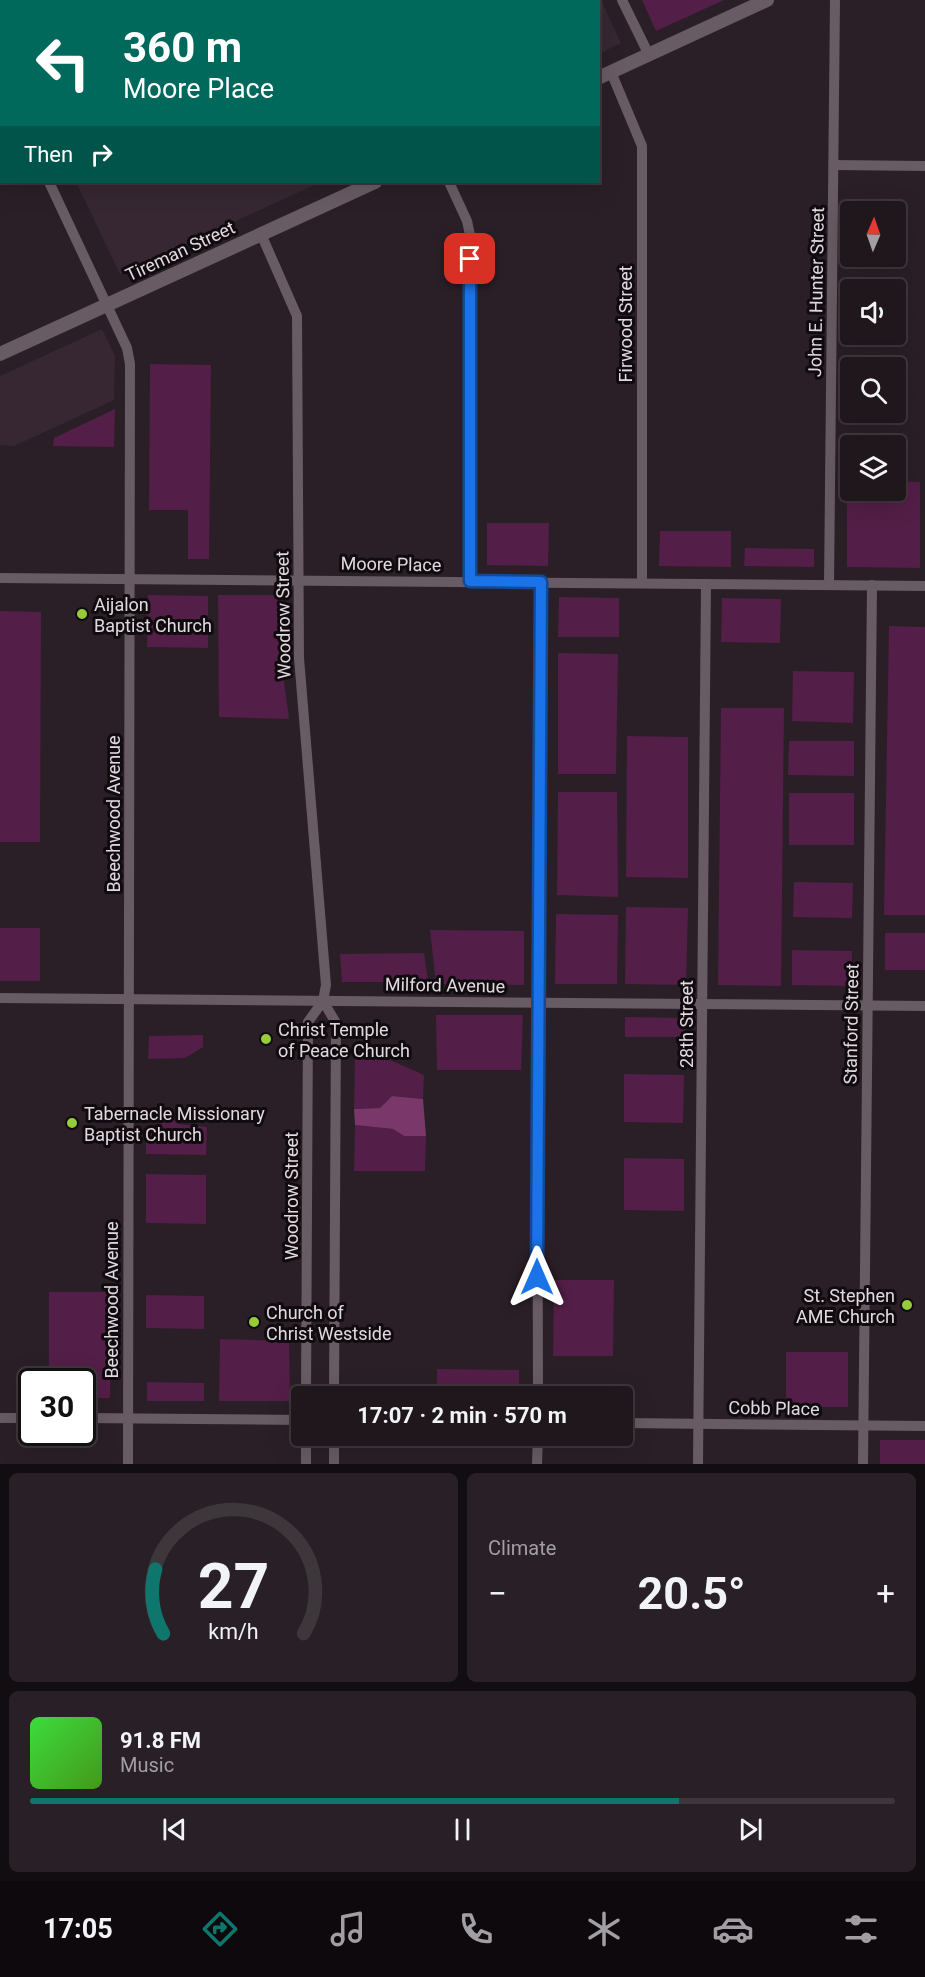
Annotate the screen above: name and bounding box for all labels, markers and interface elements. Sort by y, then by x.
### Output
text: 360 m [123,23,242,72]
icon: left [24,24,102,102]
text: Moore Place [123,73,274,105]
icon: right [85,138,118,171]
text: Then [24,142,73,167]
north arrow [840,201,906,267]
map controls [840,201,906,501]
street label: John E. Hunter Street [804,207,828,377]
street label: Tireman Street [122,216,238,285]
pin [444,233,495,284]
icon: arrive [453,242,486,275]
street label: Firwood Street [615,266,636,382]
button: sound [840,279,906,345]
button: search [840,357,906,423]
button: layers [840,435,906,501]
street label: Woodrow Street [271,551,295,679]
street label: Moore Place [340,553,442,575]
place label: Aijalon Baptist Church [94,594,212,636]
marker: Aijalon Baptist Church [75,607,89,621]
street label: Beechwood Avenue [103,735,124,893]
street label: Stanford Street [839,963,863,1085]
street label: Milford Avenue [385,973,505,997]
street label: 28th Street [676,980,697,1068]
place label: Christ Temple of Peace Church [278,1019,410,1061]
marker: Christ Temple of Peace Church [259,1032,273,1046]
place label: Tabernacle Missionary Baptist Church [84,1103,265,1145]
marker: Tabernacle Missionary Baptist Church [65,1116,79,1130]
street label: Woodrow Street [281,1132,302,1260]
street label: Beechwood Avenue [101,1221,122,1379]
position arrow [505,1245,569,1309]
place label: St. Stephen AME Church [796,1285,895,1327]
marker: St. Stephen AME Church [900,1298,914,1312]
place label: Church of Christ Westside [266,1302,392,1344]
marker: Church of Christ Westside [247,1315,261,1329]
speed limit sign: 30 [18,1368,96,1446]
street label: Cobb Place [728,1397,820,1419]
text: 17:07 · 2 min · 570 m [357,1403,567,1428]
text: Climate [488,1536,556,1560]
text: 27 [198,1550,269,1623]
text: 20.5° [638,1567,746,1620]
text: − [488,1574,507,1613]
text: + [876,1574,895,1613]
text: km/h [208,1620,259,1645]
text: 91.8 FM [120,1728,201,1753]
text: Music [120,1753,174,1777]
icon: previous [158,1813,191,1846]
icon: pause [446,1813,479,1846]
icon: next [734,1813,767,1846]
icon: directions [199,1908,241,1950]
icon: music [327,1908,369,1950]
icon: phone [455,1908,497,1950]
icon: climate [583,1908,625,1950]
icon: car [712,1908,754,1950]
icon: filters [840,1908,882,1950]
text: 17:05 [43,1913,113,1945]

